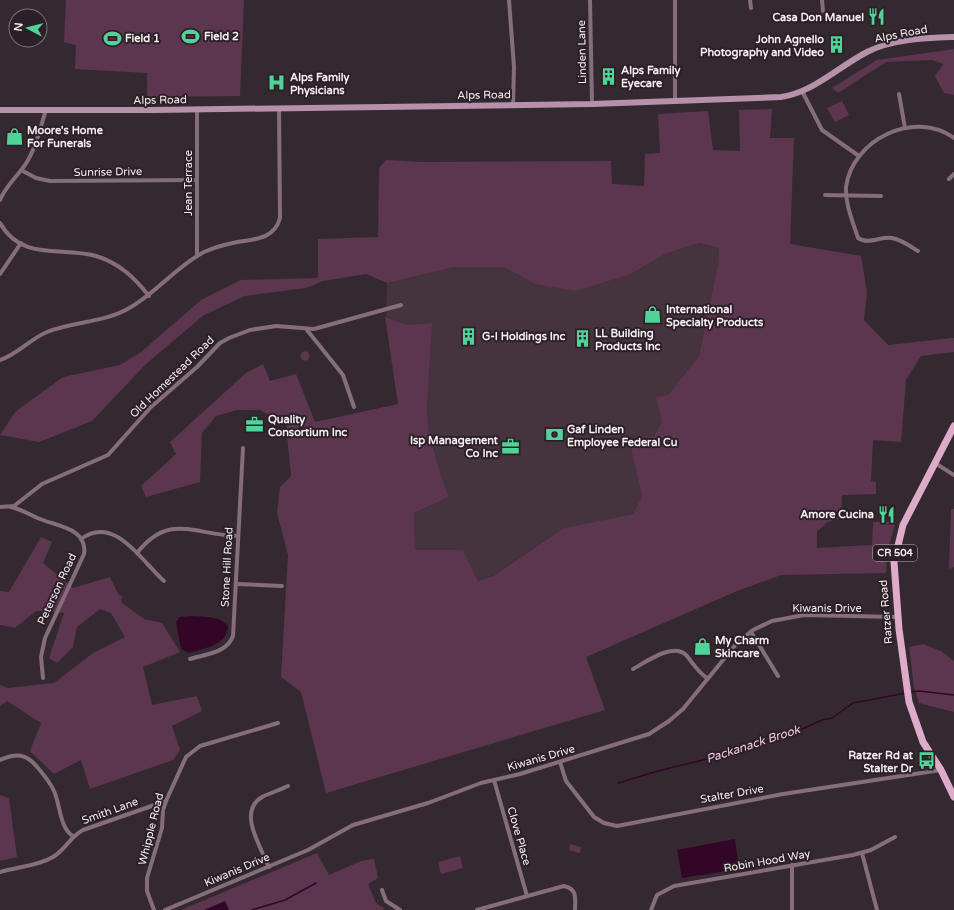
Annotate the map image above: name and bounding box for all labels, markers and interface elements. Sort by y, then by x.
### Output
restaurant icon: Casa Don Manuel [867,7,887,27]
north arrow [8,8,48,48]
place label: Casa Don Manuel [772,11,864,24]
street label: Linden Lane [575,20,589,84]
text: N [12,22,26,32]
street label: Alps Road [873,22,929,45]
sports icon: Field 2 [181,26,201,46]
sports icon: Field 1 [102,28,122,48]
place label: Field 2 [204,30,239,43]
place label: Field 1 [125,32,160,45]
place label: John Agnello Photography and Video [700,33,824,60]
building icon: John Agnello Photography and Video [827,35,847,55]
place label: Alps Family Eyecare [621,64,681,91]
building icon: Alps Family Eyecare [598,66,618,86]
place label: Alps Family Physicians [290,71,350,98]
hospital icon: Alps Family Physicians [267,73,287,93]
street label: Alps Road [457,88,511,102]
street label: Alps Road [133,93,187,107]
place label: Moore's Home For Funerals [27,124,104,150]
shop icon: Moore's Home For Funerals [4,126,24,146]
street label: Jean Terrace [182,150,195,216]
street label: Sunrise Drive [74,165,142,179]
place label: International Specialty Products [666,303,764,330]
shop icon: International Specialty Products [643,305,663,325]
building icon: G-I Holdings Inc [459,326,479,346]
place label: LL Building Products Inc [595,327,661,353]
building icon: LL Building Products Inc [572,329,592,349]
place label: G-I Holdings Inc [482,330,566,344]
street label: Old Homestead Road [127,333,217,420]
place label: Quality Consortium Inc [268,413,347,439]
office icon: Quality Consortium Inc [245,415,265,435]
place label: Gaf Linden Employee Federal Cu [567,423,678,450]
bank icon: Gaf Linden Employee Federal Cu [544,425,564,445]
place label: Isp Management Co Inc [410,434,499,460]
office icon: Isp Management Co Inc [501,436,521,456]
restaurant icon: Amore Cucina [877,504,897,524]
place label: Amore Cucina [800,508,874,521]
street label: Stone Hill Road [218,527,236,607]
road number: CR 504 [873,545,917,561]
street label: Peterson Road [35,551,79,627]
street label: Ratzer Road [877,579,895,645]
street label: Kiwanis Drive [792,602,862,615]
place label: My Charm Skincare [715,634,769,660]
shop icon: My Charm Skincare [692,636,712,656]
water label: Packanack Brook [704,722,803,766]
street label: Kiwanis Drive [506,742,576,774]
place label: Ratzer Rd at Stalter Dr [848,749,914,775]
bus stop icon: Ratzer Rd at Stalter Dr [916,751,936,771]
street label: Stalter Drive [699,782,765,806]
street label: Whipple Road [136,792,166,866]
street label: Smith Lane [80,795,140,827]
street label: Clove Place [504,805,534,867]
street label: Robin Hood Way [723,847,811,875]
street label: Kiwanis Drive [202,850,272,890]

